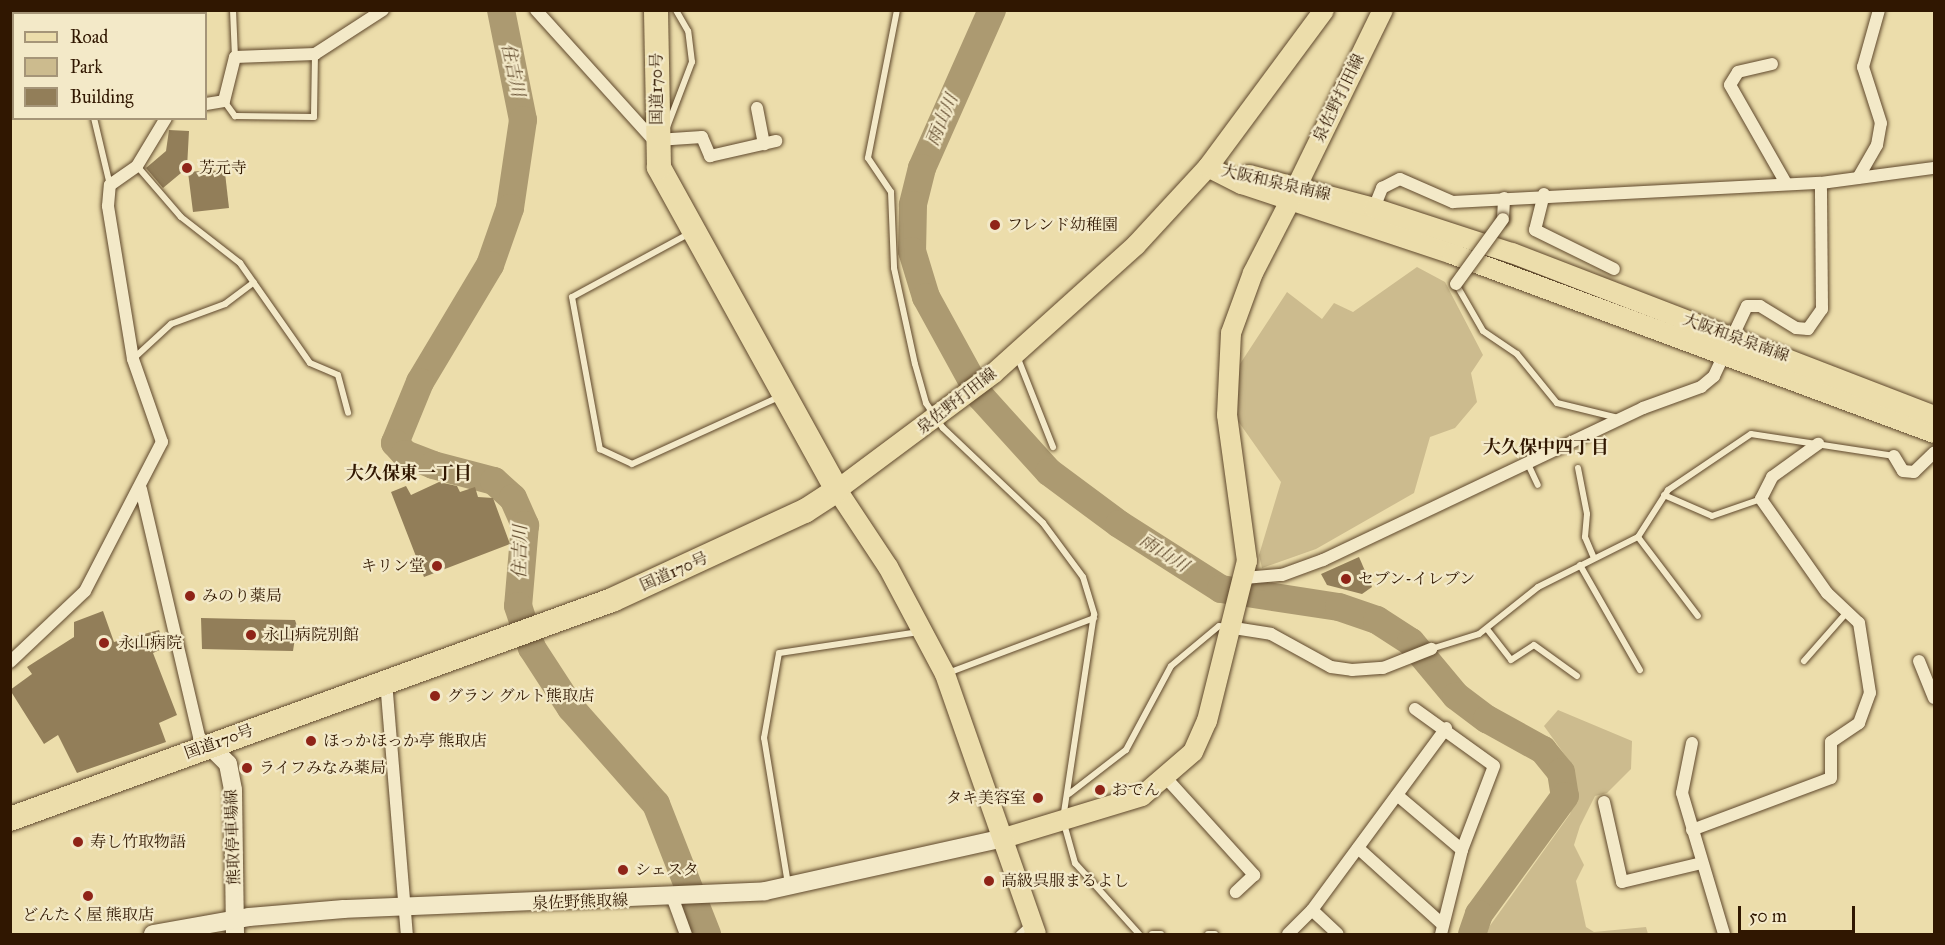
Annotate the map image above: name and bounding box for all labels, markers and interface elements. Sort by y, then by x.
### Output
legend [12,12,207,120]
text: Road [70,26,108,48]
water label: 住吉川 [497,41,529,99]
street label: 泉佐野打田線 [1309,51,1369,145]
street label: 国道170号 [647,53,667,125]
text: Park [70,56,103,78]
text: Building [70,86,133,108]
water label: 雨山川 [922,91,962,149]
place label: 芳元寺 [199,158,247,178]
marker: 芳元寺 [180,161,194,175]
street label: 大阪和泉泉南線 [1219,161,1333,205]
place label: フレンド幼稚園 [1007,215,1119,235]
marker: フレンド幼稚園 [988,218,1002,232]
street label: 大阪和泉泉南線 [1680,310,1792,366]
street label: 泉佐野打田線 [913,364,1001,438]
district label: 大久保中四丁目 [1483,436,1609,458]
district label: 大久保東一丁目 [346,462,472,484]
water label: 住吉川 [509,525,531,579]
water label: 雨山川 [1135,529,1193,577]
street label: 国道170号 [637,549,711,595]
place label: キリン堂 [361,556,425,576]
marker: キリン堂 [430,559,444,573]
place label: セブン-イレブン [1358,569,1477,589]
marker: セブン-イレブン [1339,572,1353,586]
place label: みのり薬局 [202,586,282,606]
marker: みのり薬局 [183,589,197,603]
place label: 永山病院別館 [263,625,359,645]
marker: 永山病院別館 [244,628,258,642]
place label: 永山病院 [118,633,182,653]
marker: 永山病院 [95,634,113,652]
place label: グラン グルト熊取店 [447,686,594,706]
marker: グラン グルト熊取店 [428,689,442,703]
street label: 国道170号 [182,721,256,763]
place label: ほっかほっか亭 熊取店 [323,731,486,751]
marker: ほっかほっか亭 熊取店 [304,734,318,748]
place label: ライフみなみ薬局 [259,758,387,778]
marker: ライフみなみ薬局 [240,761,254,775]
place label: おでん [1112,780,1160,800]
marker: おでん [1093,783,1107,797]
place label: タキ美容室 [946,788,1026,808]
street label: 熊取停車場線 [222,789,244,885]
marker: タキ美容室 [1031,791,1045,805]
place label: 寿し竹取物語 [90,832,186,852]
marker: 寿し竹取物語 [71,835,85,849]
place label: シェスタ [635,860,699,880]
marker: シェスタ [616,863,630,877]
place label: 高級呉服まるよし [1001,871,1129,891]
marker: 高級呉服まるよし [982,874,996,888]
marker: どんたく屋 熊取店 [81,889,95,903]
street label: 泉佐野熊取線 [532,891,628,913]
scale bar [1741,894,1858,932]
place label: どんたく屋 熊取店 [22,905,154,925]
text: 50 m [1749,905,1787,927]

